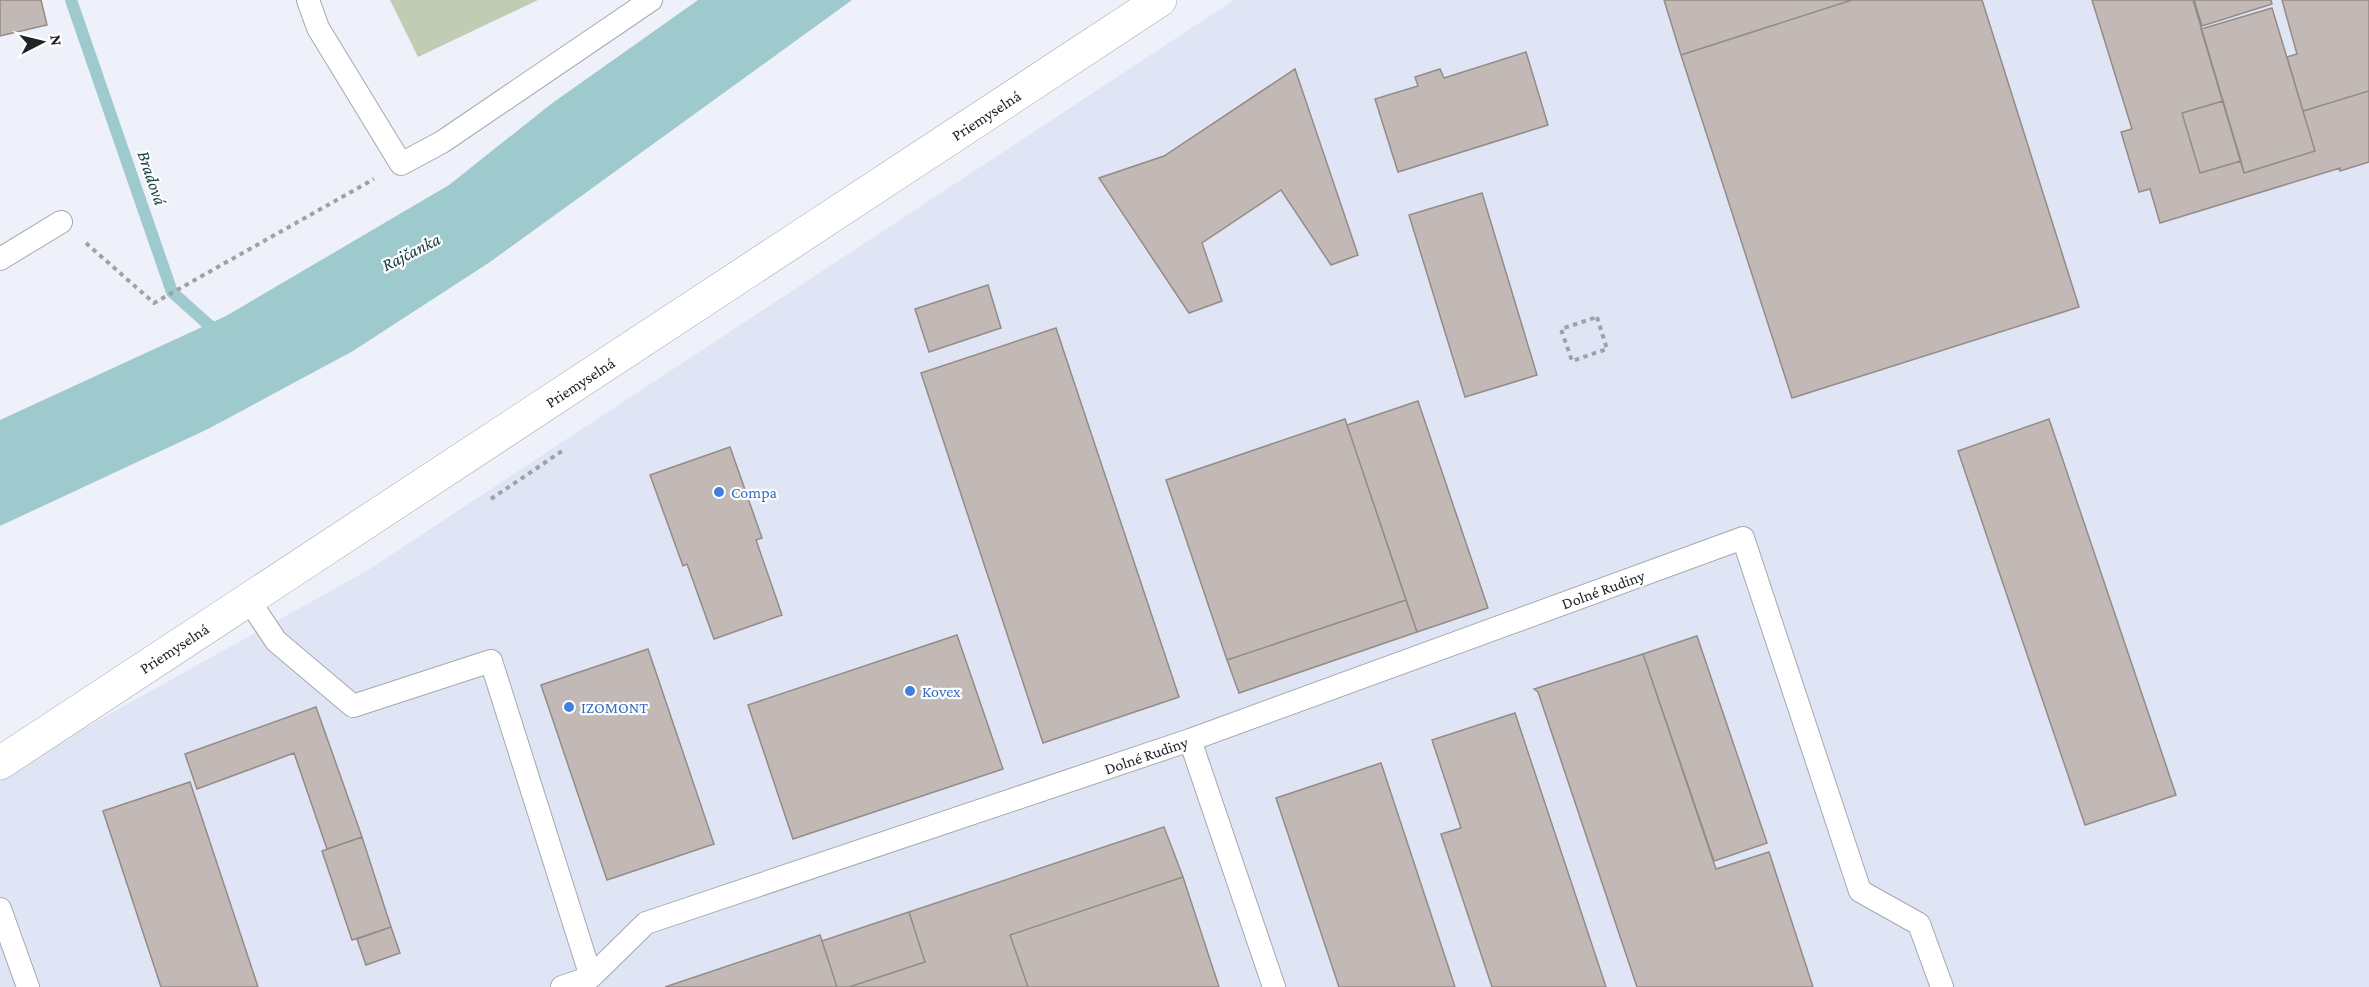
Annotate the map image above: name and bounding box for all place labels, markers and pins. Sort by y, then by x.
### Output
place label: Compa [731,484,778,502]
marker: Compa [712,485,726,499]
place label: Kovex [922,683,961,700]
marker: Kovex [903,684,917,698]
place label: IZOMONT [581,699,648,716]
marker: IZOMONT [562,700,576,714]

